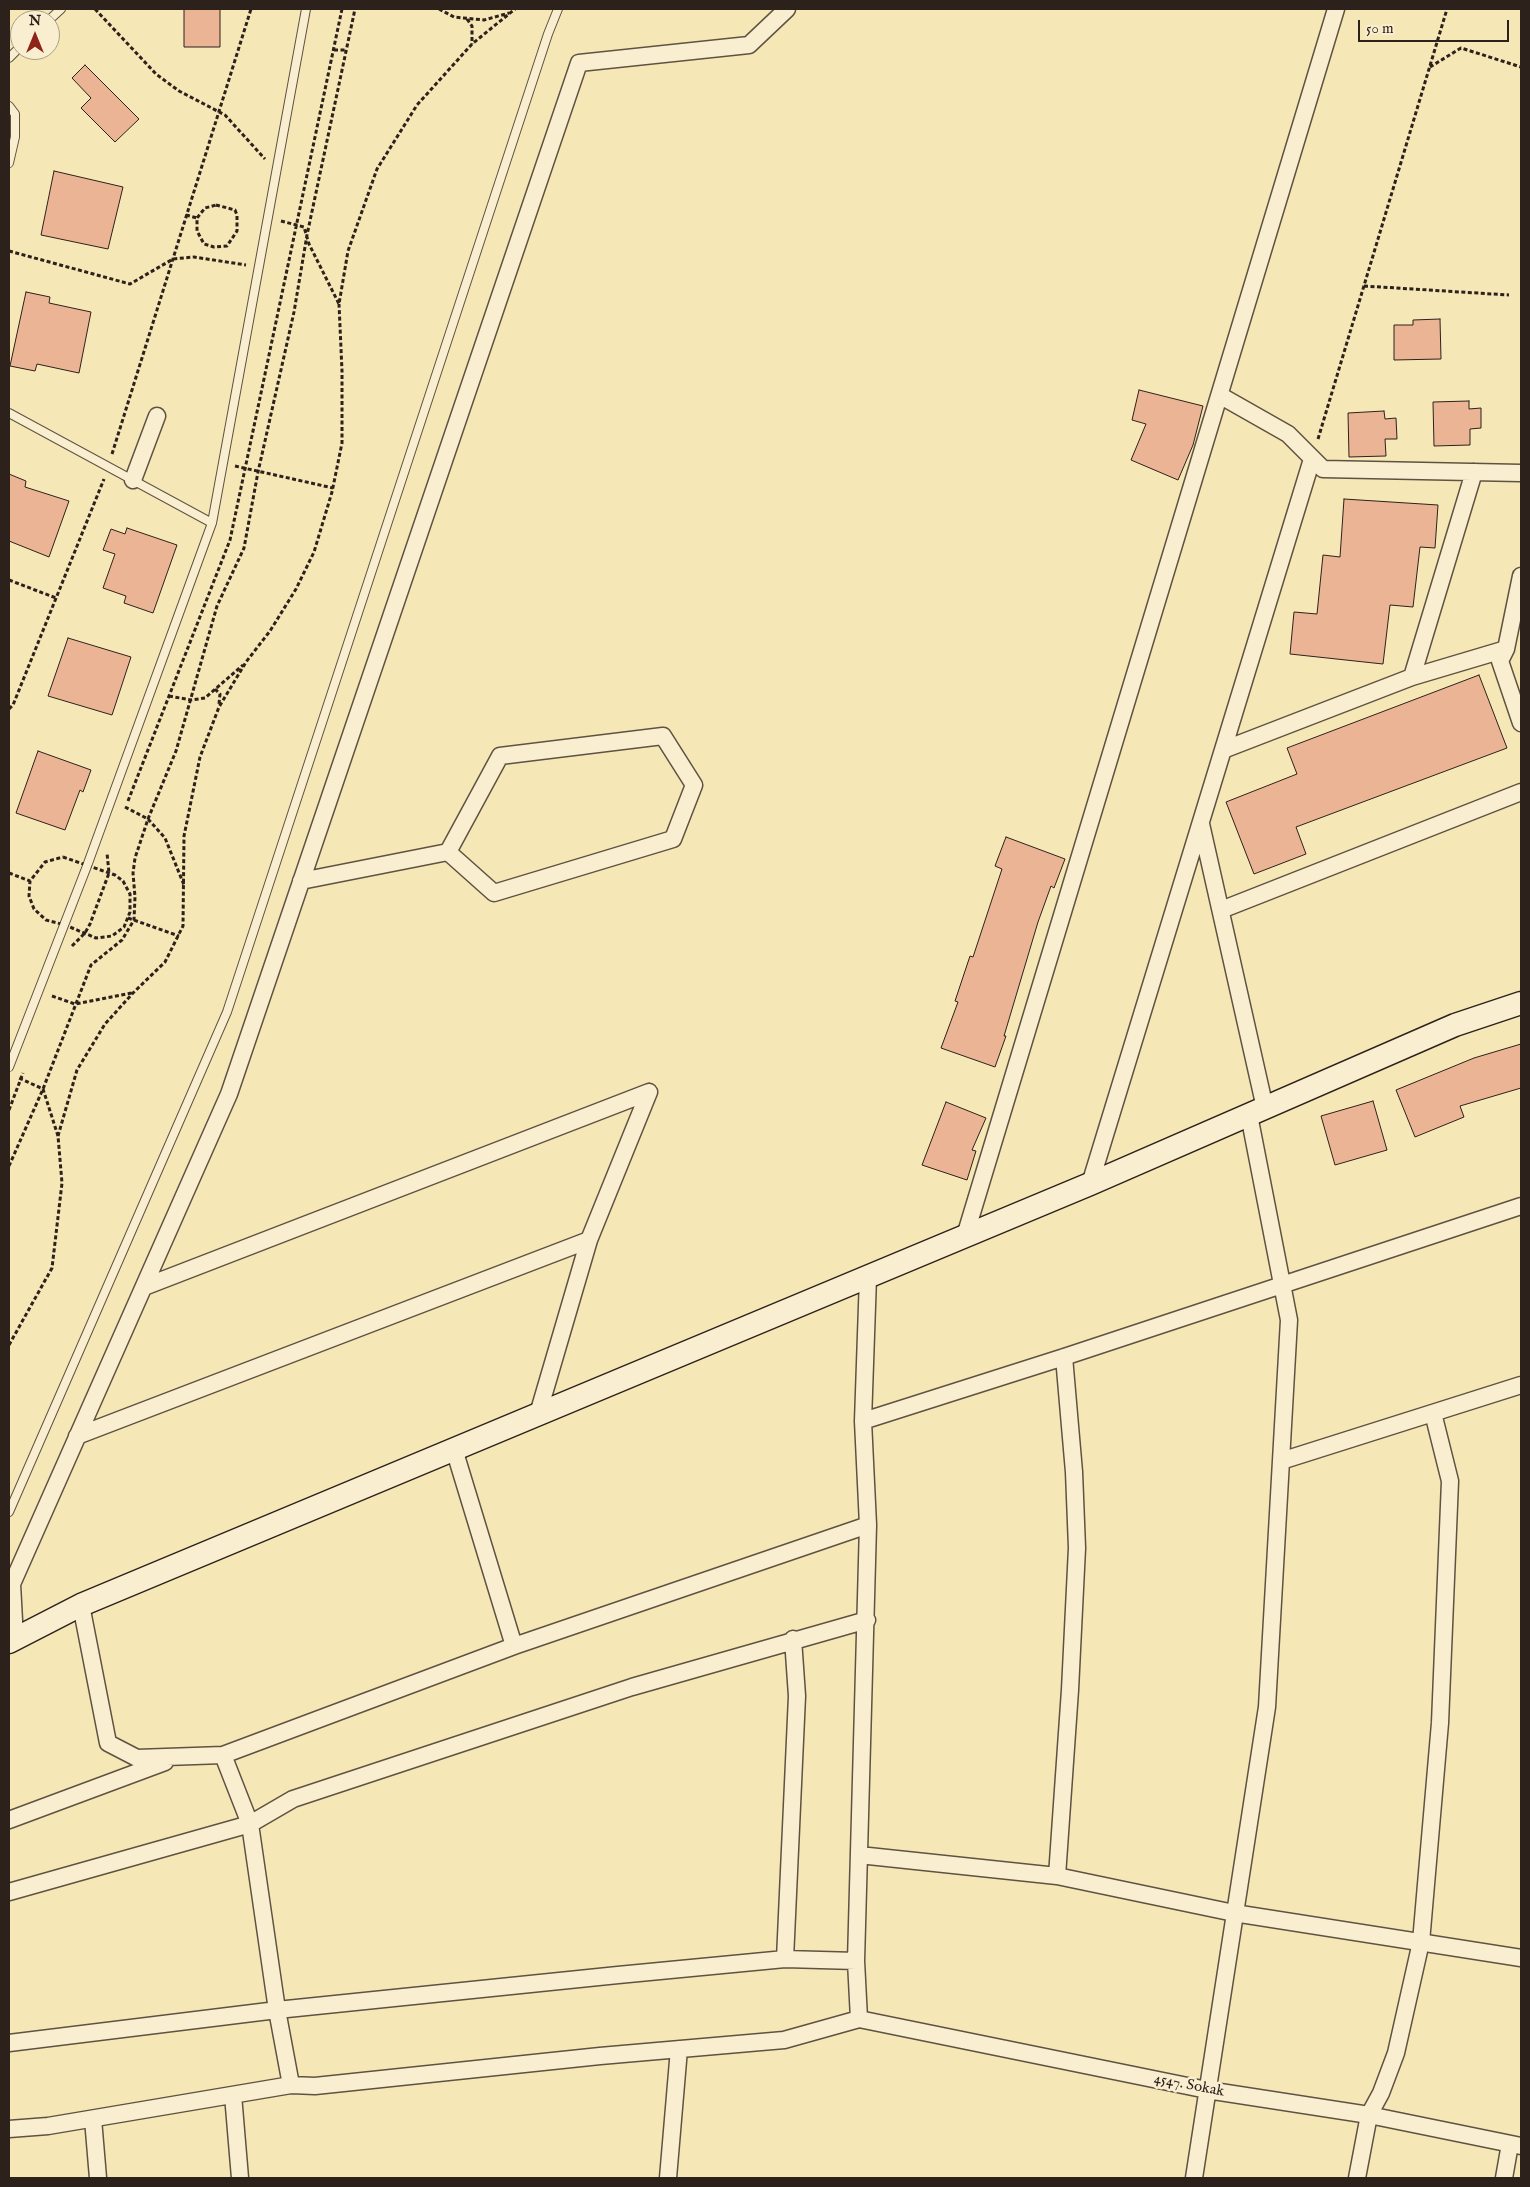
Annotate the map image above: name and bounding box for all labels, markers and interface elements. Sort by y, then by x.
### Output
north arrow [10,10,60,60]
scale bar [1360,10,1511,42]
text: N [29,12,41,30]
text: 50 m [1366,19,1394,38]
street label: 4547. Sokak [1152,2070,1226,2102]

